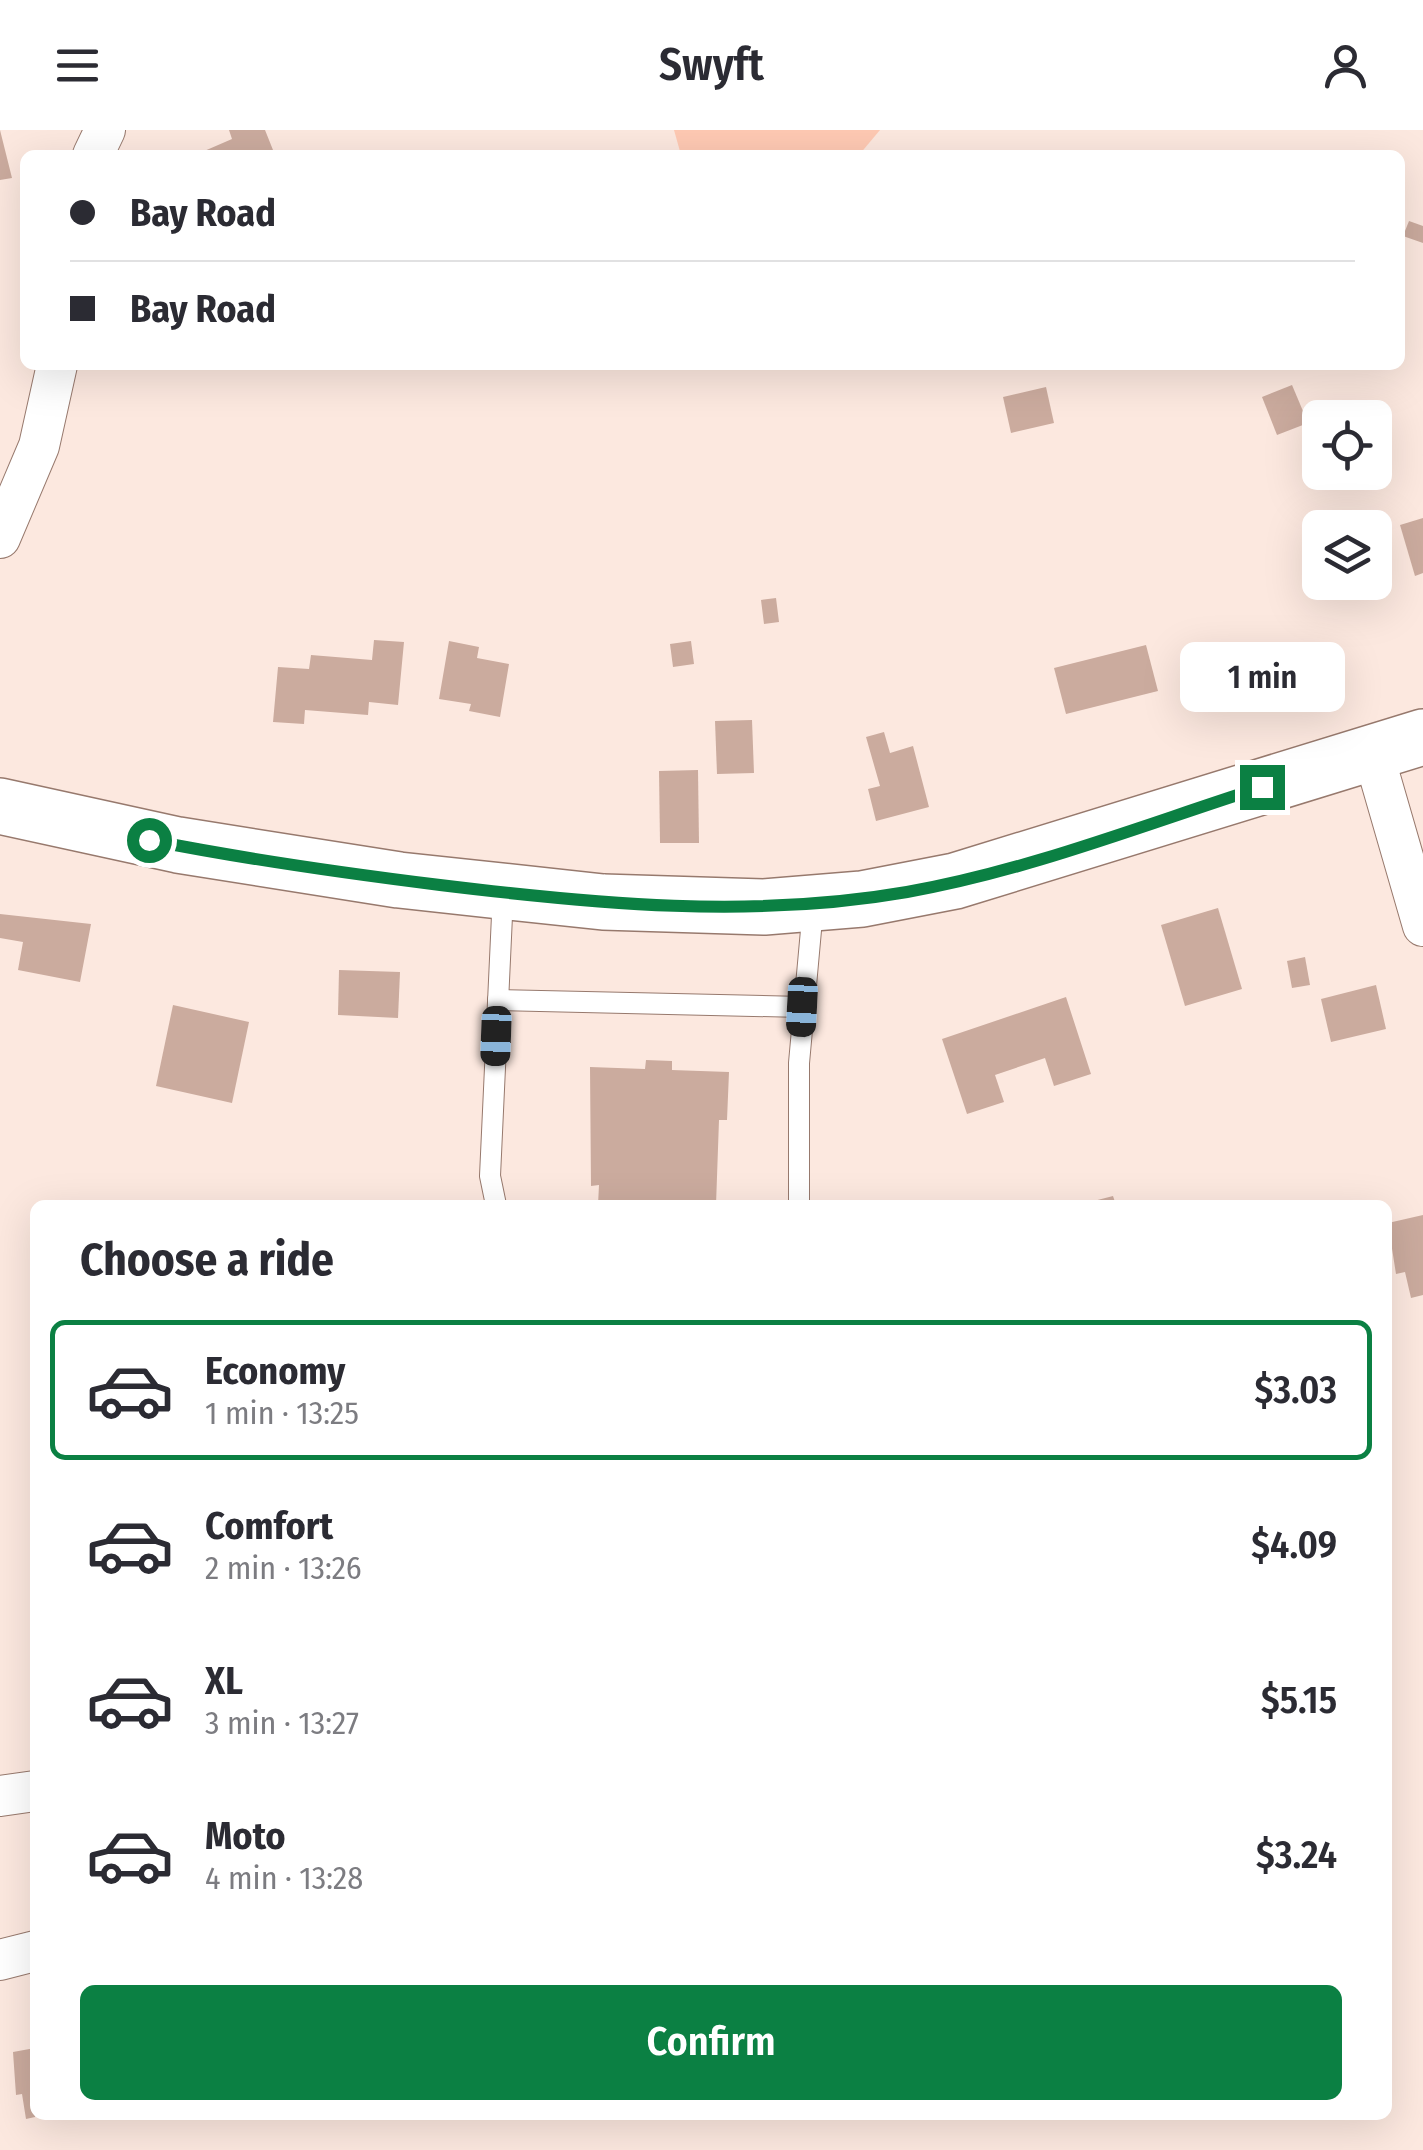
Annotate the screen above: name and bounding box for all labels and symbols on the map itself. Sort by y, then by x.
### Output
callout: 1 min [1180,642,1344,712]
route end [1240,765,1285,810]
route start [127,818,172,863]
car [785,976,819,1038]
car [480,1005,512,1067]

